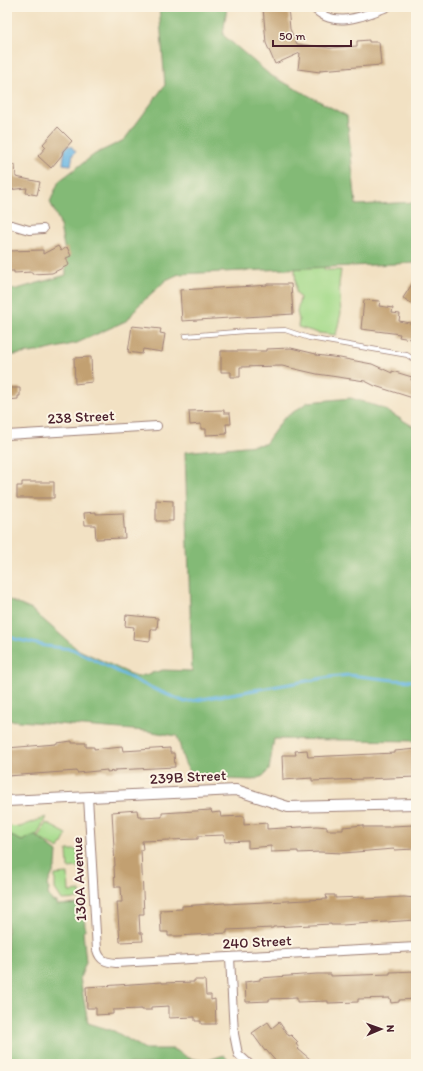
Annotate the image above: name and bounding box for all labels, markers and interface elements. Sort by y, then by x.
scale bar [273,22,351,48]
text: 50 m [279,29,305,43]
street label: 238 Street [47,406,115,428]
street label: 239B Street [149,766,227,788]
street label: 130A Avenue [68,836,90,922]
street label: 240 Street [222,931,292,953]
north arrow [361,1009,401,1049]
text: N [384,1025,397,1033]

